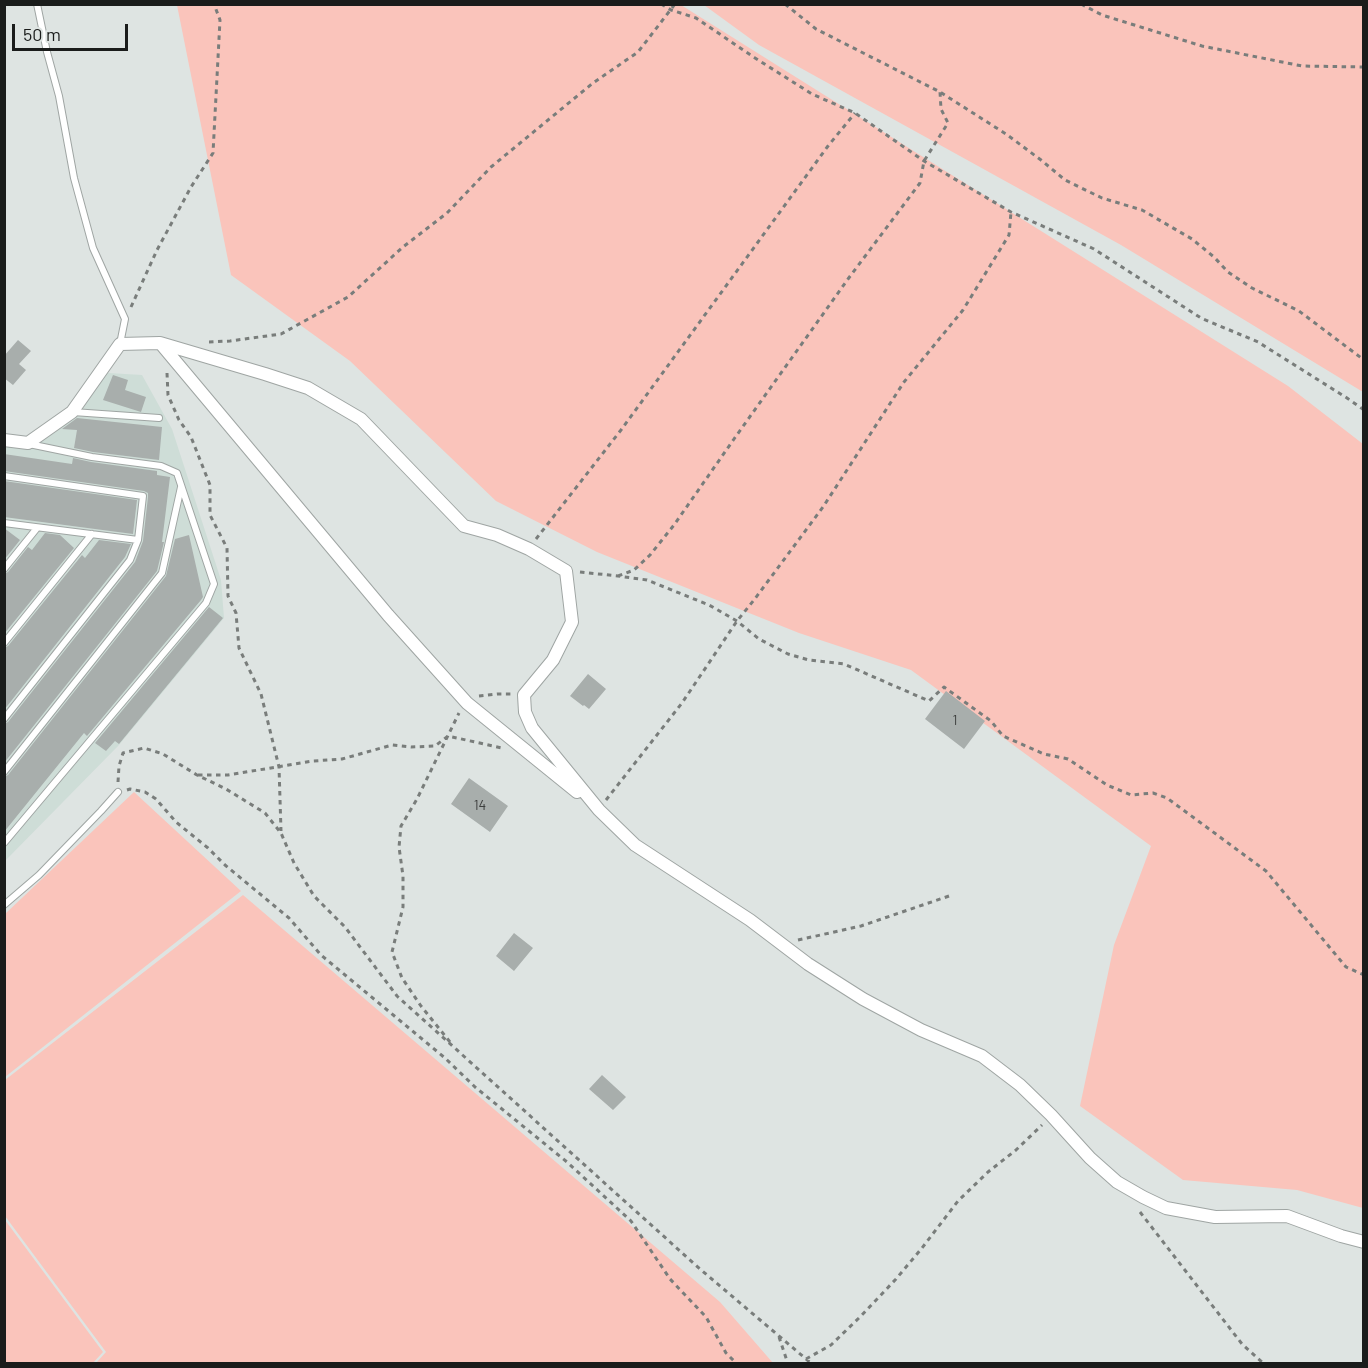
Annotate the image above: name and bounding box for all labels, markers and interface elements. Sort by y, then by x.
scale bar [15,12,130,50]
text: 50 m [23,23,61,45]
house number: 1 [953,712,957,728]
house number: 14 [474,797,486,813]

